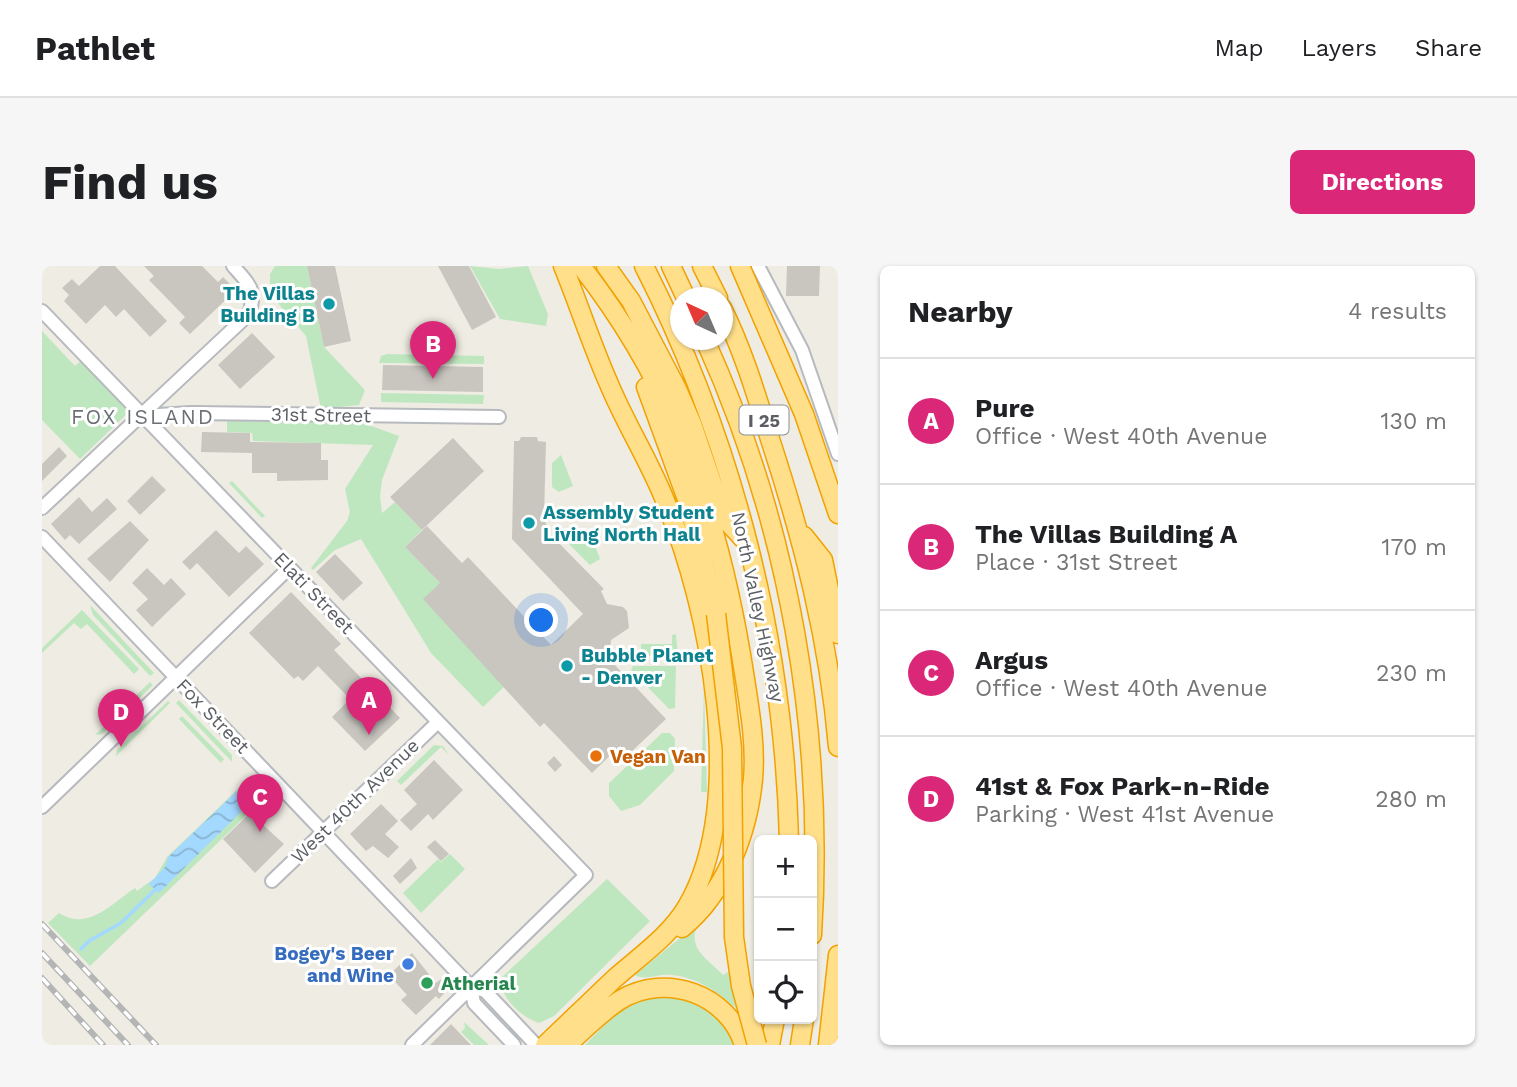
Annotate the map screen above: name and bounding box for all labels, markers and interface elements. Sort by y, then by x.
text: Pathlet [35,29,155,68]
text: Map [1215,34,1263,62]
text: Layers [1301,34,1377,62]
text: Share [1415,34,1482,62]
button: Directions [1290,150,1475,214]
text: Find us [42,153,218,211]
place label: The Villas Building B [220,282,315,327]
north arrow [670,287,733,350]
text: Nearby [908,294,1013,329]
marker: The Villas Building B [321,296,337,312]
text: 4 results [1348,298,1447,325]
pin: B [410,321,456,379]
text: Pure [975,393,1035,423]
street label: 31st Street [271,403,371,427]
district label: FOX ISLAND [71,404,215,429]
road number: I 25 [740,406,788,434]
text: A [923,408,939,435]
text: 130 m [1381,408,1447,435]
text: Office · West 40th Avenue [975,423,1268,450]
place label: Assembly Student Living North Hall [543,501,714,546]
street label: North Valley Highway [727,510,789,705]
marker: Assembly Student Living North Hall [521,515,537,531]
text: The Villas Building A [975,519,1237,549]
text: B [923,534,939,561]
text: 170 m [1382,534,1447,561]
street label: Elati Street [269,547,359,639]
text: Place · 31st Street [975,549,1177,576]
your location [524,603,558,637]
place label: Bubble Planet - Denver [581,644,714,689]
text: Argus [975,645,1048,675]
marker: Bubble Planet - Denver [559,658,575,674]
text: C [923,660,939,687]
text: 230 m [1376,660,1447,687]
street label: Fox Street [172,674,254,758]
text: Office · West 40th Avenue [975,675,1268,702]
pin: A [346,677,392,735]
pin: D [98,689,144,747]
street label: West 40th Avenue [286,734,424,868]
place label: Vegan Van [610,745,706,768]
marker: Vegan Van [588,748,604,764]
text: 41st & Fox Park-n-Ride [975,771,1270,801]
pin: C [237,774,283,832]
text: D [923,786,939,813]
text: 280 m [1375,786,1447,813]
text: Parking · West 41st Avenue [975,801,1274,828]
map controls [754,835,817,1024]
button: + [754,835,817,898]
button: − [754,898,817,961]
place label: Bogey's Beer and Wine [274,942,395,987]
marker: Bogey's Beer and Wine [400,956,416,972]
button: locate [754,961,817,1024]
place label: Atherial [441,972,516,995]
marker: Atherial [419,975,435,991]

